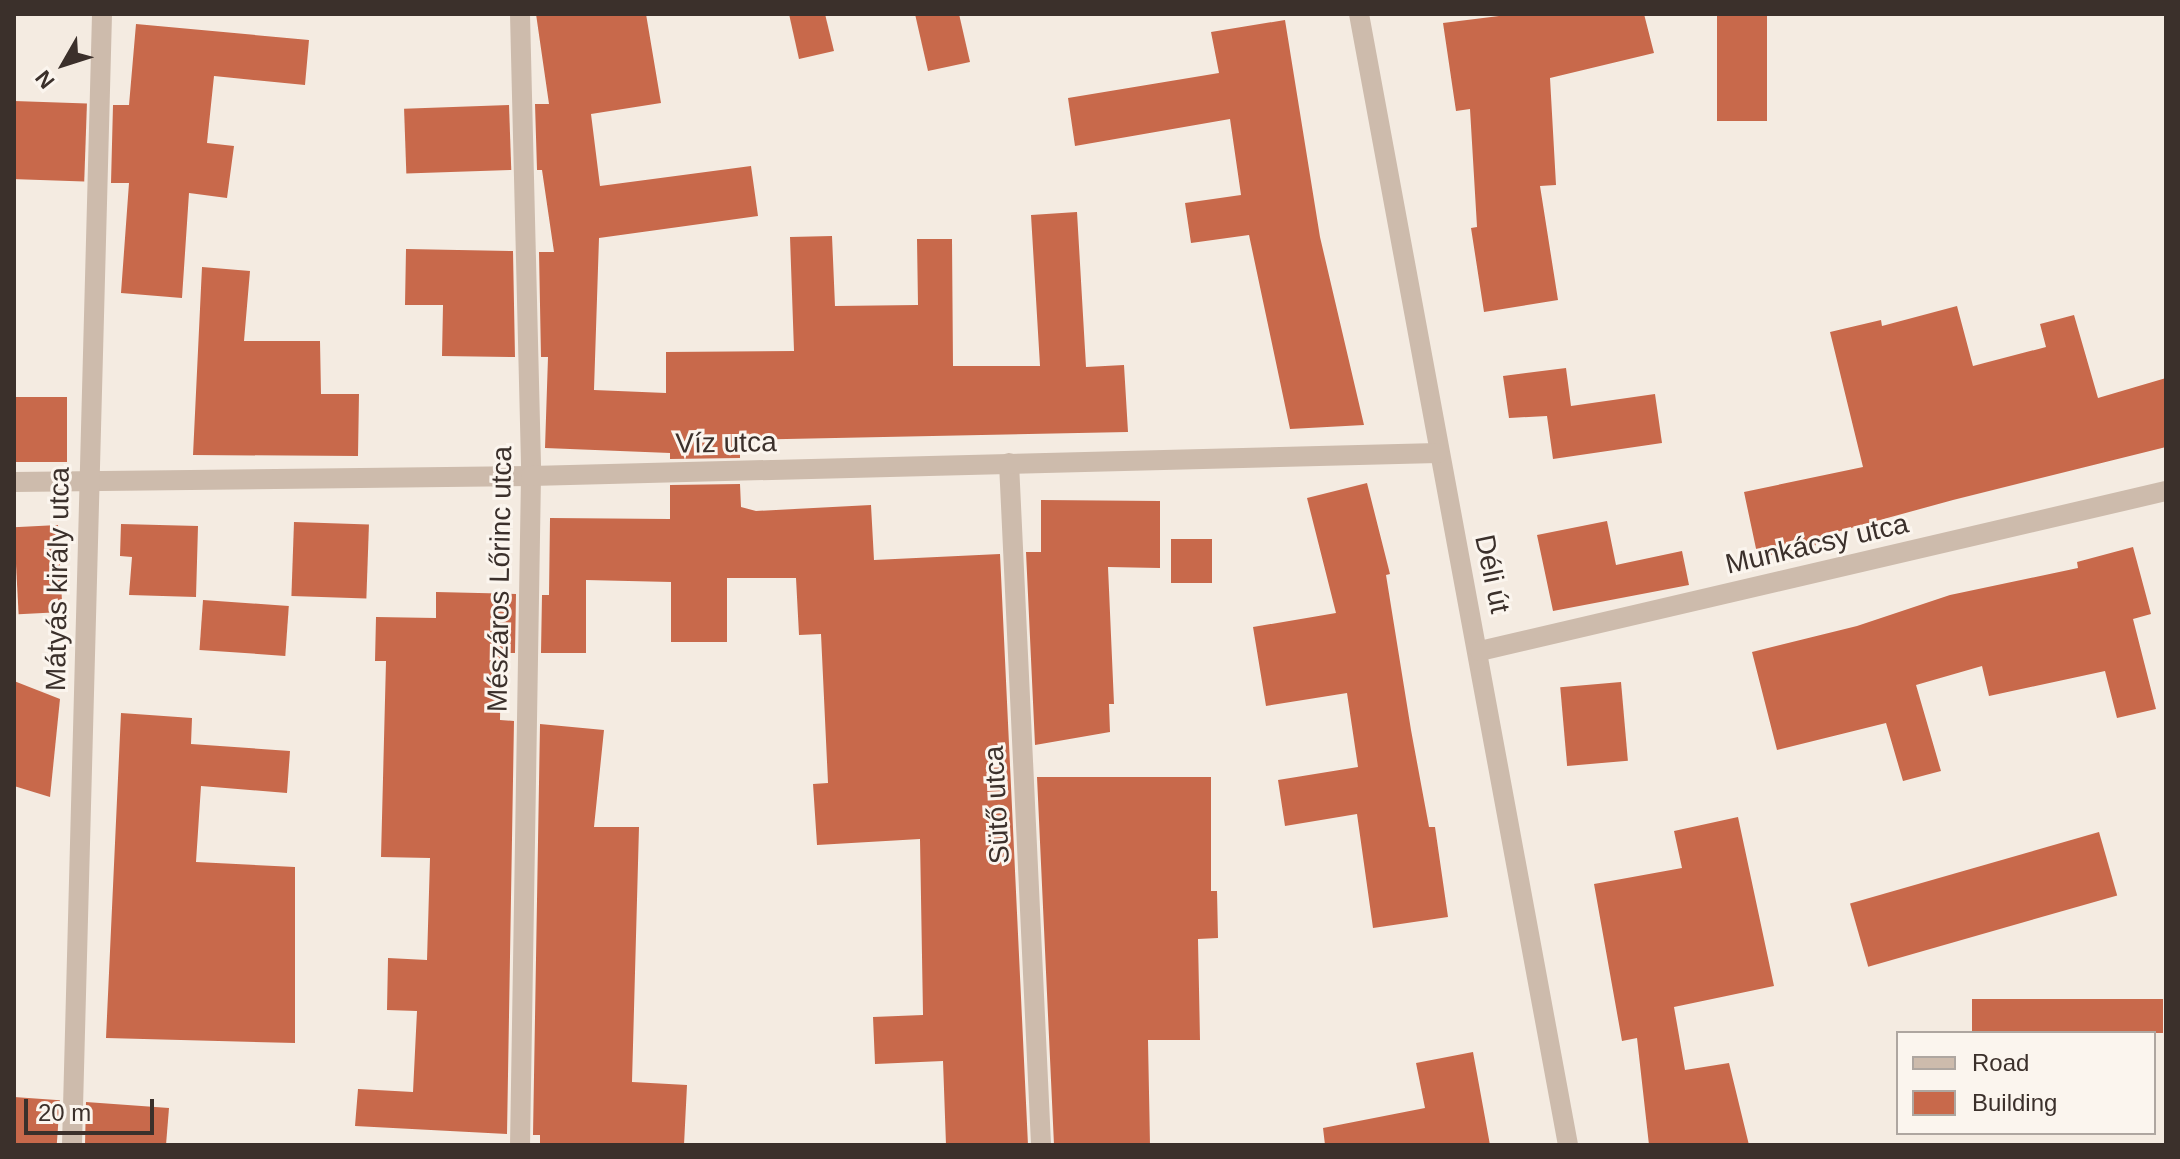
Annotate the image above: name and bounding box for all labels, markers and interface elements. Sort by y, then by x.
north arrow [24,24,104,104]
text: N [30,65,60,93]
street label: Víz utca [675,425,777,461]
street label: Mészáros Lőrinc utca [481,446,519,712]
street label: Mátyás király utca [39,467,77,691]
street label: Munkácsy utca [1722,507,1912,581]
street label: Déli út [1467,532,1517,616]
street label: Sütő utca [977,745,1017,865]
legend [1896,1031,2156,1135]
text: Road [1972,1049,2029,1076]
scale bar [28,1083,158,1133]
text: Building [1972,1089,2057,1116]
text: 20 m [38,1099,91,1126]

